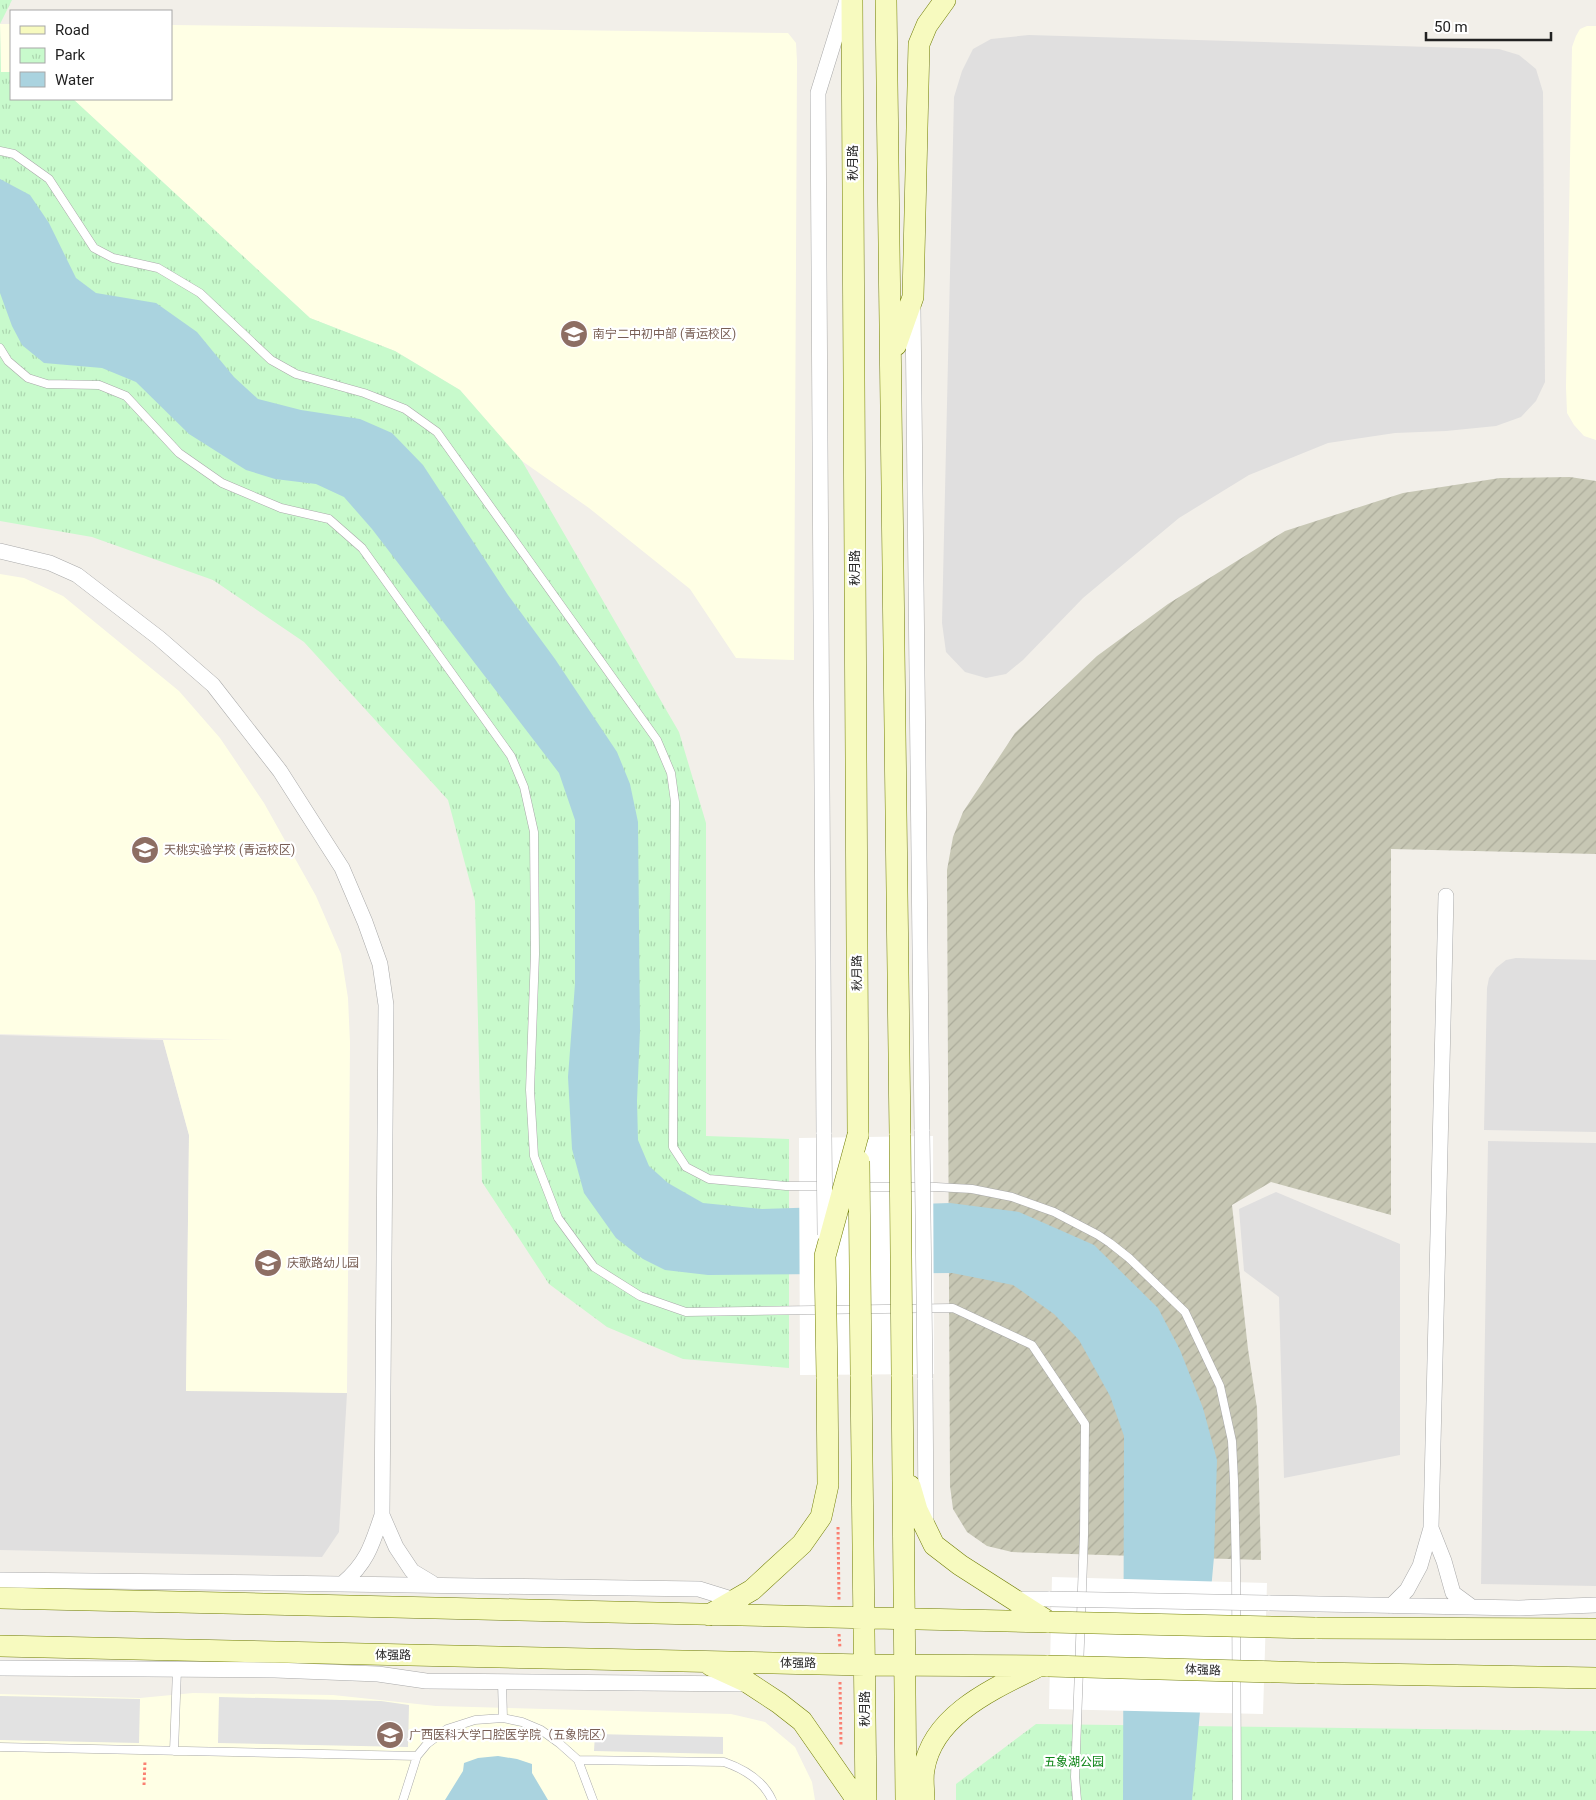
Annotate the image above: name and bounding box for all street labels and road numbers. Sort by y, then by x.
street label: 秋月路 [846,145,860,181]
street label: 秋月路 [848,550,862,586]
street label: 秋月路 [850,955,864,991]
street label: 体强路 [375,1648,411,1662]
street label: 体强路 [780,1656,816,1670]
street label: 体强路 [1185,1662,1221,1678]
street label: 秋月路 [858,1691,872,1727]

